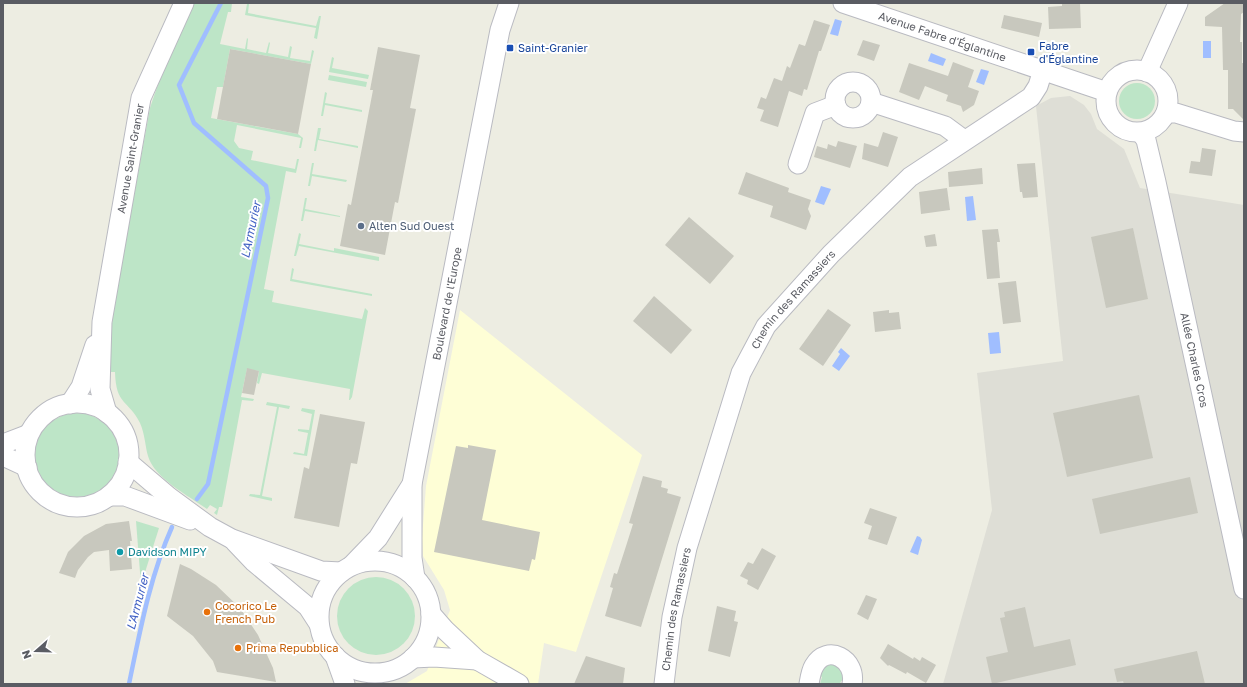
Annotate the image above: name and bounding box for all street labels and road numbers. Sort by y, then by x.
street label: Avenue Fabre d'Églantine [877,9,1008,64]
street label: Avenue Saint-Granier [114,102,146,214]
street label: Boulevard de l'Europe [429,246,464,361]
street label: Chemin des Ramassiers [748,247,838,351]
street label: Allée Charles Cros [1178,311,1212,409]
street label: Chemin des Ramassiers [659,546,693,671]

